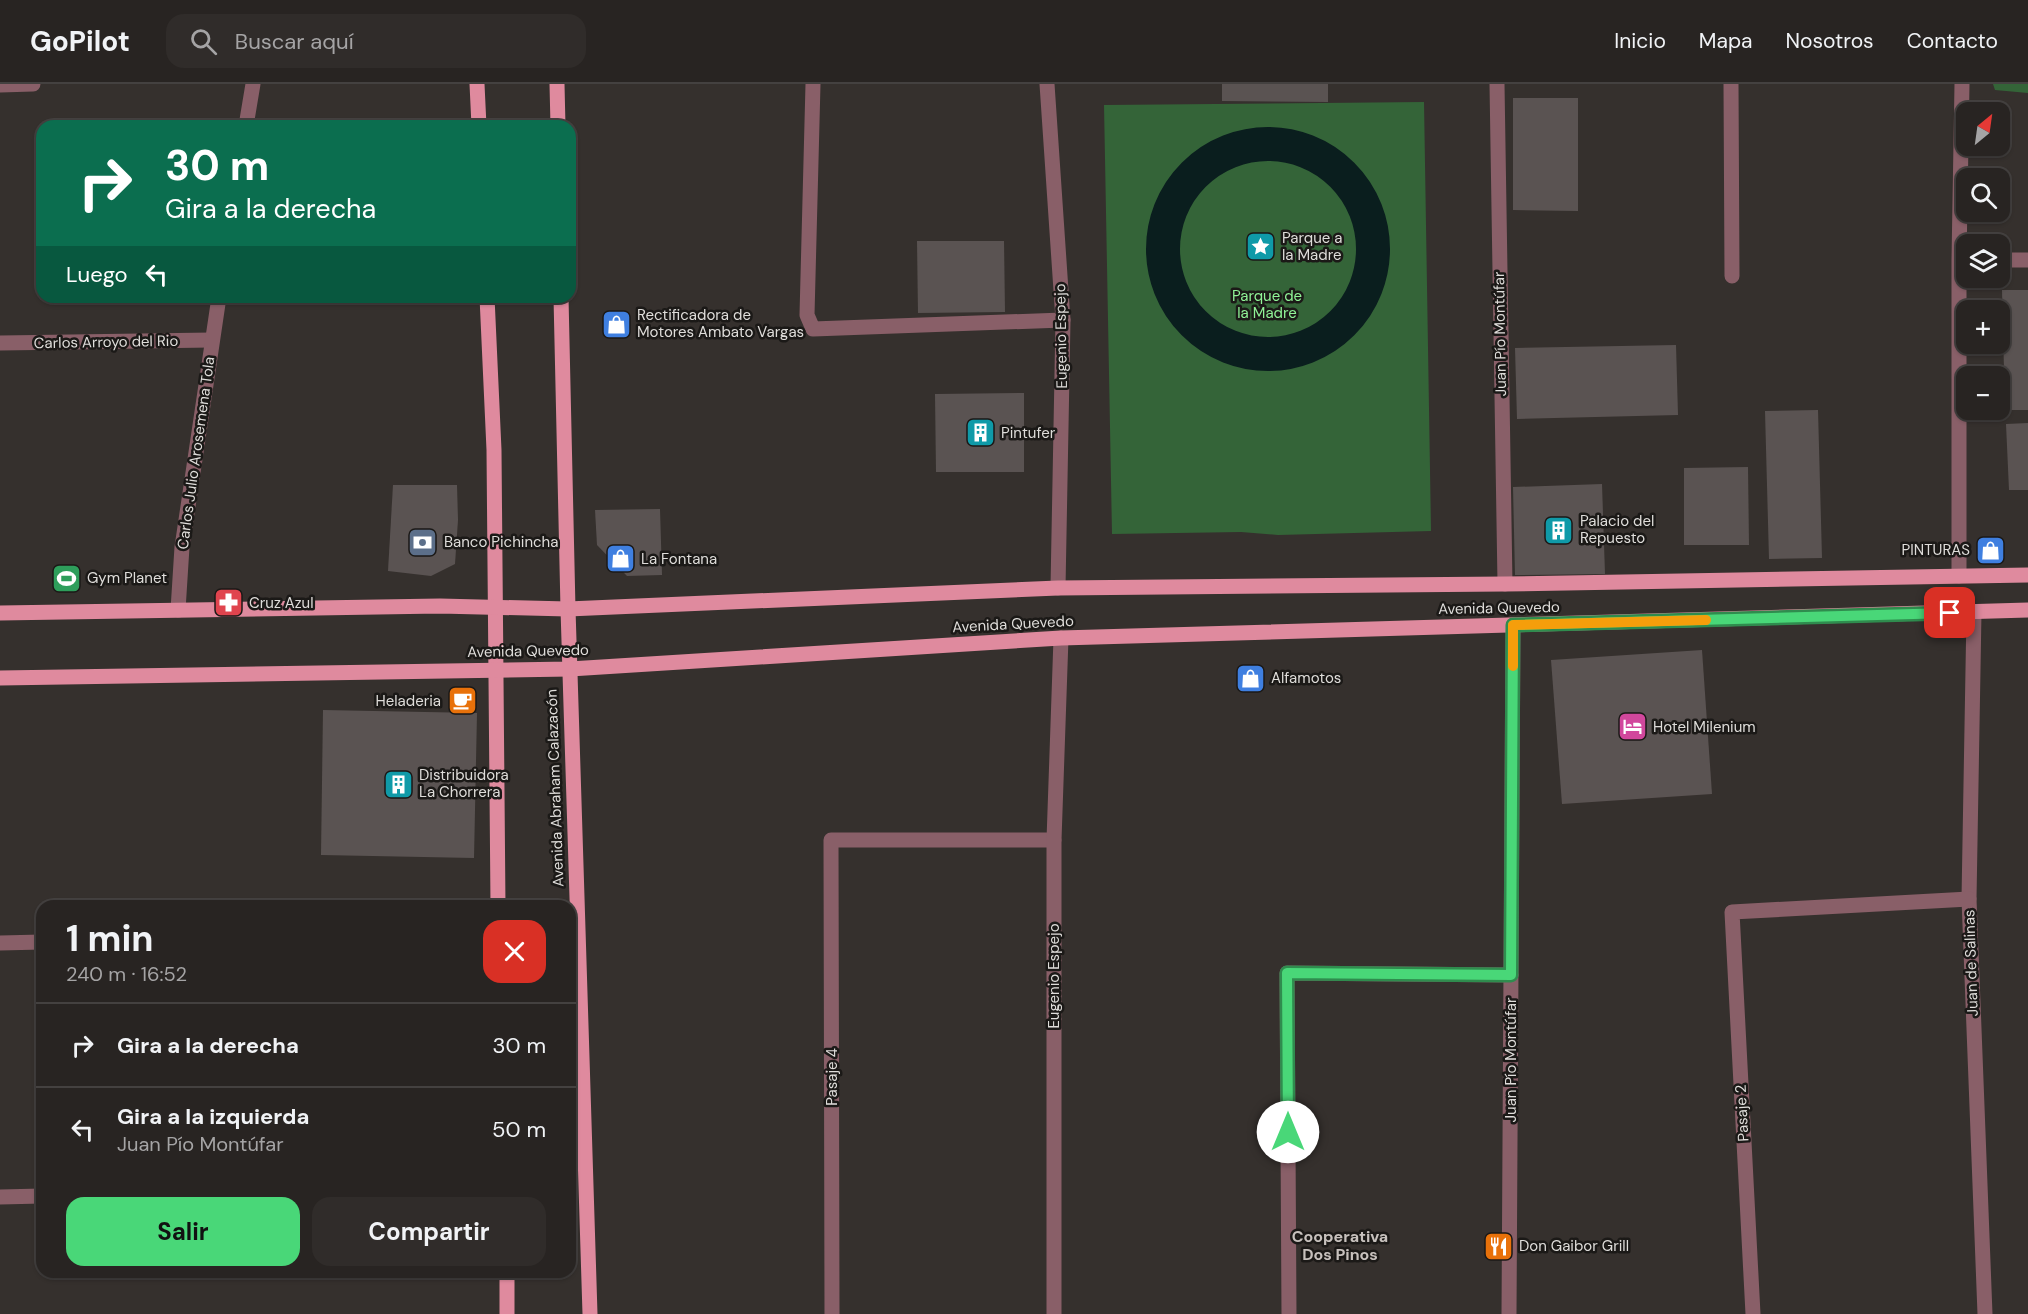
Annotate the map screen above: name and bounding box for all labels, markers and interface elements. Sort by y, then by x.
search box [166,14,586,68]
text: GoPilot [30,23,130,60]
icon: search [187,25,220,58]
text: Buscar aquí [235,27,354,56]
text: Inicio [1614,27,1666,55]
text: Mapa [1699,27,1753,55]
text: Nosotros [1786,27,1874,55]
text: Contacto [1907,27,1998,55]
north arrow [1956,102,2010,156]
map controls [1956,102,2010,420]
text: 30 m [165,138,269,193]
icon: right [66,144,144,222]
button: search [1956,168,2010,222]
text: Gira a la derecha [165,191,376,226]
place label: Parque a la Madre [1282,228,1342,265]
place icon: Parque a la Madre [1245,231,1277,263]
button: layers [1956,234,2010,288]
icon: left [140,258,173,291]
text: Luego [66,260,128,289]
street label: Juan Pío Montúfar [1489,271,1511,397]
street label: Eugenio Espejo [1050,283,1072,389]
park label: Parque de la Madre [1232,286,1302,323]
button: + [1956,300,2010,354]
place label: Rectificadora de Motores Ambato Vargas [637,305,804,342]
shop icon: Rectificadora de Motores Ambato Vargas [600,308,632,340]
street label: Carlos Arroyo del Rio [34,331,179,353]
street label: Carlos Julio Arosemena Tola [173,355,219,551]
button: − [1956,366,2010,420]
building icon: Pintufer [964,417,996,449]
place label: Pintufer [1001,423,1056,443]
place label: Palacio del Repuesto [1580,511,1654,548]
building icon: Palacio del Repuesto [1543,514,1575,546]
bank icon: Banco Pichincha [407,526,439,558]
place label: Banco Pichincha [444,532,558,552]
shop icon: PINTURAS [1975,534,2007,566]
place label: PINTURAS [1902,540,1970,560]
shop icon: La Fontana [604,543,636,575]
place label: La Fontana [641,549,717,569]
sports icon: Gym Planet [50,562,82,594]
place label: Gym Planet [87,568,167,588]
pharmacy icon: Cruz Azul [212,587,244,619]
pin [1924,587,1975,638]
place label: Cruz Azul [249,593,314,613]
icon: arrive [1933,596,1966,629]
street label: Avenida Quevedo [1438,597,1560,619]
street label: Avenida Quevedo [952,611,1074,637]
street label: Avenida Quevedo [467,640,589,662]
shop icon: Alfamotos [1234,662,1266,694]
place label: Alfamotos [1271,668,1341,688]
cafe icon: Heladeria [446,685,478,717]
street label: Avenida Abraham Calazacón [542,689,568,887]
place label: Heladeria [376,691,441,711]
hotel icon: Hotel Milenium [1616,711,1648,743]
place label: Hotel Milenium [1653,717,1756,737]
place label: Distribuidora La Chorrera [419,765,509,802]
building icon: Distribuidora La Chorrera [382,768,414,800]
street label: Juan de Salinas [1959,909,1983,1017]
text: 1 min [66,915,154,962]
button: close [483,920,546,983]
street label: Eugenio Espejo [1044,923,1064,1029]
text: 240 m · 16:52 [66,961,187,987]
street label: Juan Pío Montúfar [1501,997,1521,1122]
icon: right [66,1029,99,1062]
text: Gira a la derecha [117,1031,299,1060]
text: 30 m [492,1031,546,1060]
street label: Pasaje 4 [822,1048,842,1106]
street label: Pasaje 2 [1731,1084,1753,1142]
position arrow [1256,1100,1320,1164]
text: Gira a la izquierda [117,1102,309,1131]
icon: left [66,1113,99,1146]
text: 50 m [492,1115,546,1144]
text: Juan Pío Montúfar [117,1131,284,1157]
button: Salir [66,1197,300,1266]
button: Compartir [312,1197,546,1266]
district label: Cooperativa Dos Pinos [1292,1226,1388,1265]
restaurant icon: Don Gaibor Grill [1482,1230,1514,1262]
place label: Don Gaibor Grill [1519,1236,1629,1256]

